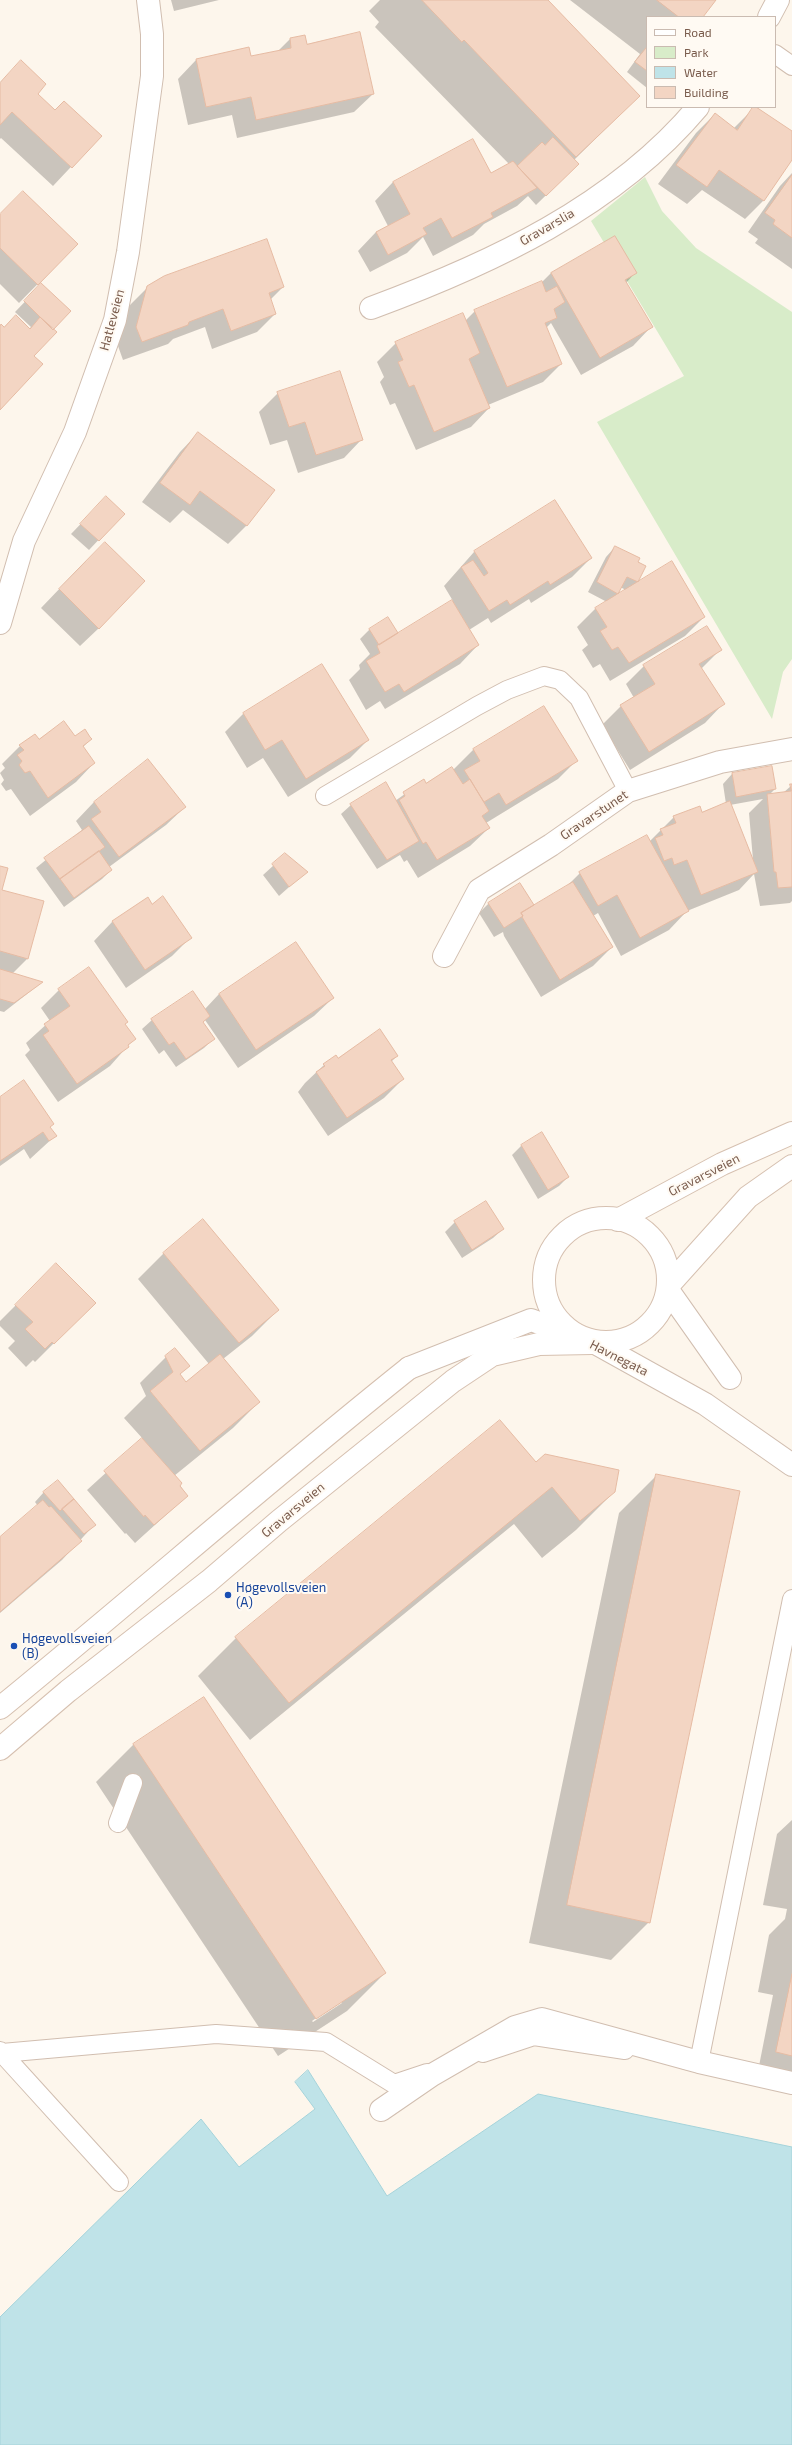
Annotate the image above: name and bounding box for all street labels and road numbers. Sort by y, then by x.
street label: Gravarslia [517,205,577,249]
street label: Hatleveien [96,287,128,353]
street label: Gravarstunet [557,787,631,843]
street label: Gravarsveien [666,1150,742,1200]
street label: Havnegata [587,1337,651,1379]
street label: Gravarsveien [258,1479,328,1541]

